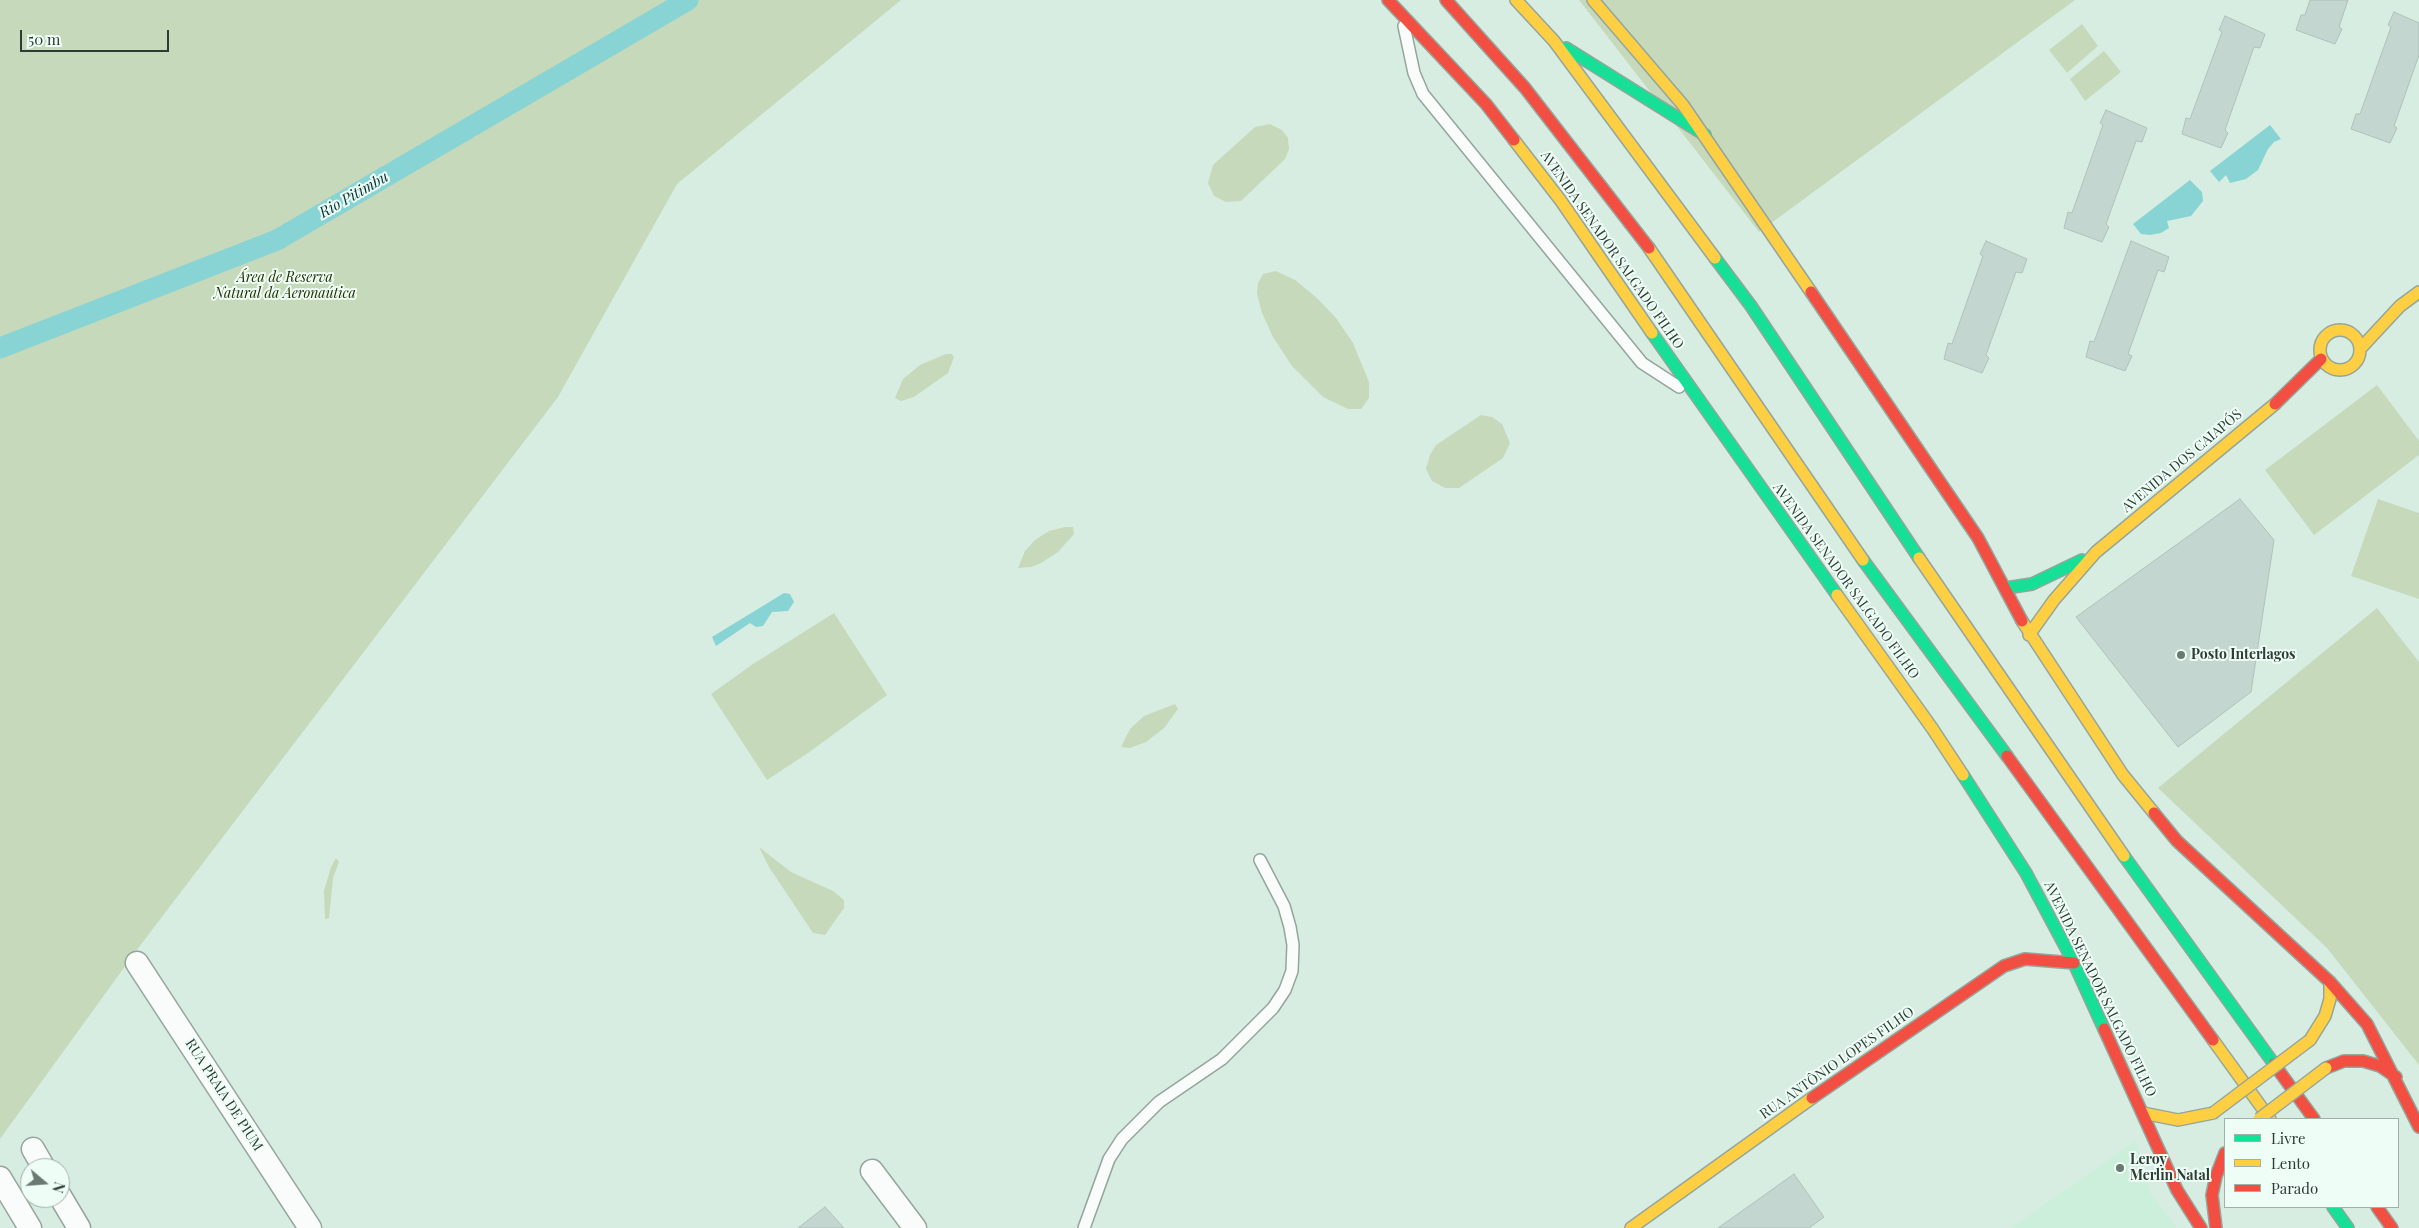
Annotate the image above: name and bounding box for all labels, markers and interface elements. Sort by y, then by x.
scale bar [22,20,171,52]
text: 50 m [28,29,60,49]
street label: AVENIDA SENADOR SALGADO FILHO [1537,148,1687,352]
water label: Rio Pitimbu [316,168,392,222]
park label: Área de Reserva Natural da Aeronaútica [214,270,356,302]
street label: AVENIDA DOS CAIAPÓS [2119,406,2245,516]
street label: AVENIDA SENADOR SALGADO FILHO [1769,480,1923,682]
place label: Posto Interlagos [2191,647,2296,663]
marker: Posto Interlagos [2175,649,2187,661]
street label: AVENIDA SENADOR SALGADO FILHO [2040,878,2160,1100]
street label: RUA ANTÔNIO LOPES FILHO [1757,1003,1917,1123]
street label: RUA PRAIA DE PIUM [182,1036,266,1154]
legend [2224,1118,2399,1208]
text: Livre [2271,1128,2306,1148]
place label: Leroy Merlin Natal [2130,1152,2210,1184]
text: Lento [2271,1153,2310,1173]
north arrow [20,1158,70,1208]
marker: Leroy Merlin Natal [2114,1162,2126,1174]
text: Parado [2271,1178,2318,1198]
text: N [48,1180,69,1195]

